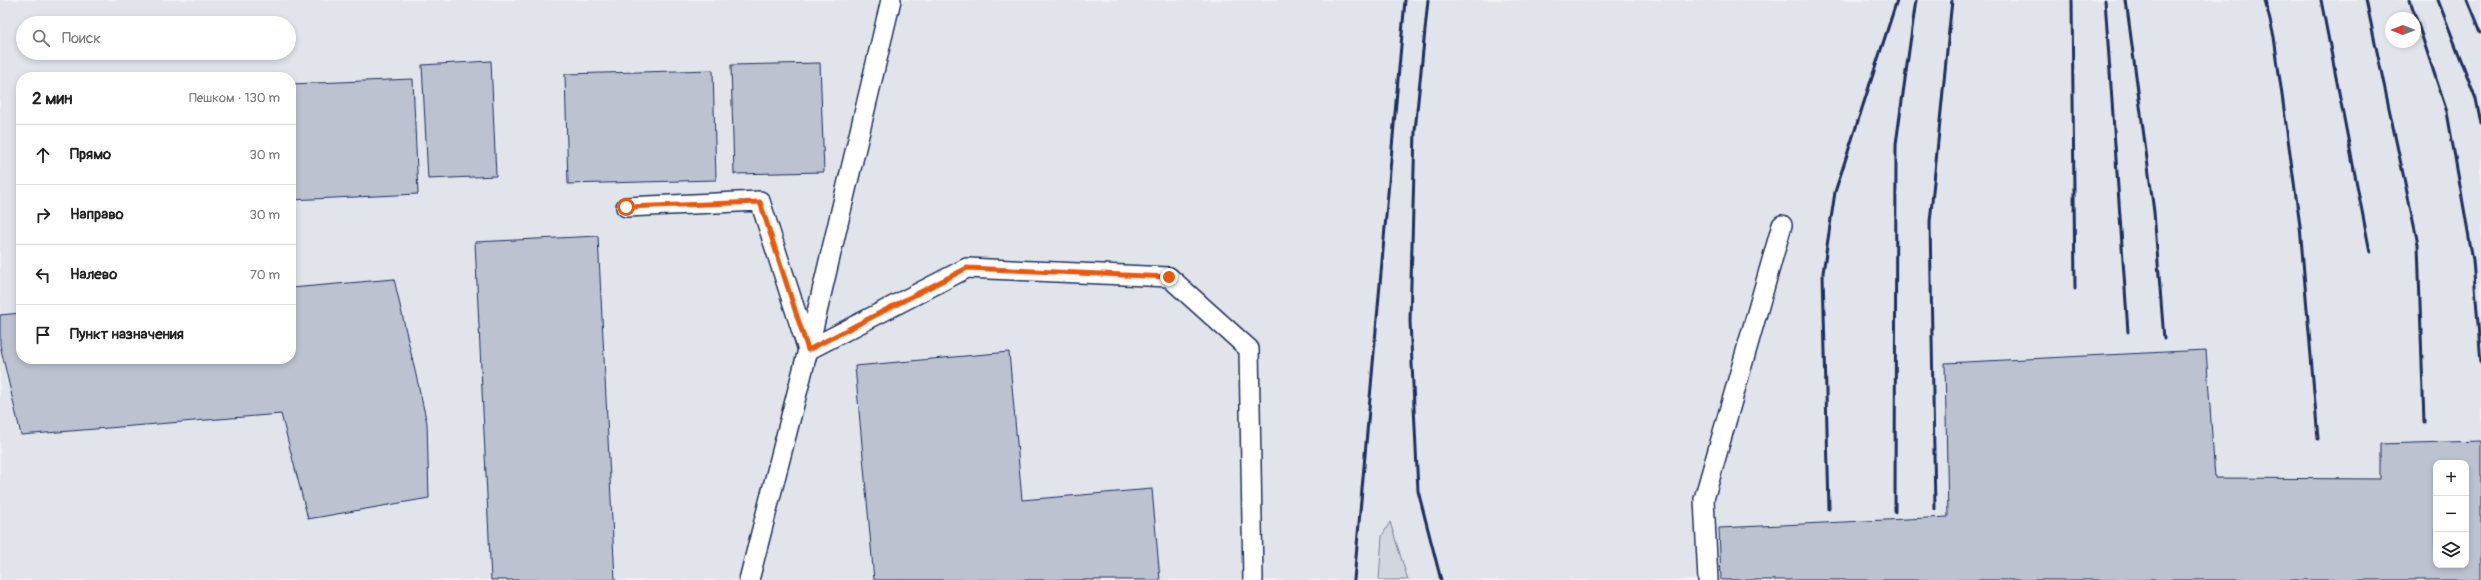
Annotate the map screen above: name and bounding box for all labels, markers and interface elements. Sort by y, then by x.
north arrow [2385,12,2421,48]
search box [16,16,296,60]
icon: search [30,27,52,49]
text: Поиск [62,29,101,48]
text: 2 мин [32,88,72,109]
text: Пешком · 130 m [189,90,280,106]
icon: ahead [32,144,54,166]
text: Прямо [70,145,111,164]
text: 30 m [250,147,280,163]
route start [617,198,635,216]
icon: right [32,204,54,226]
text: Направо [70,205,124,224]
text: 30 m [250,207,280,223]
icon: left [32,264,54,286]
text: Налево [70,265,117,284]
text: 70 m [250,267,280,283]
route end [1160,268,1178,286]
icon: arrive [32,324,54,346]
text: Пункт назначения [70,325,184,344]
map controls [2433,460,2469,568]
button: + [2433,460,2469,496]
button: − [2433,496,2469,532]
button: layers [2433,532,2469,568]

